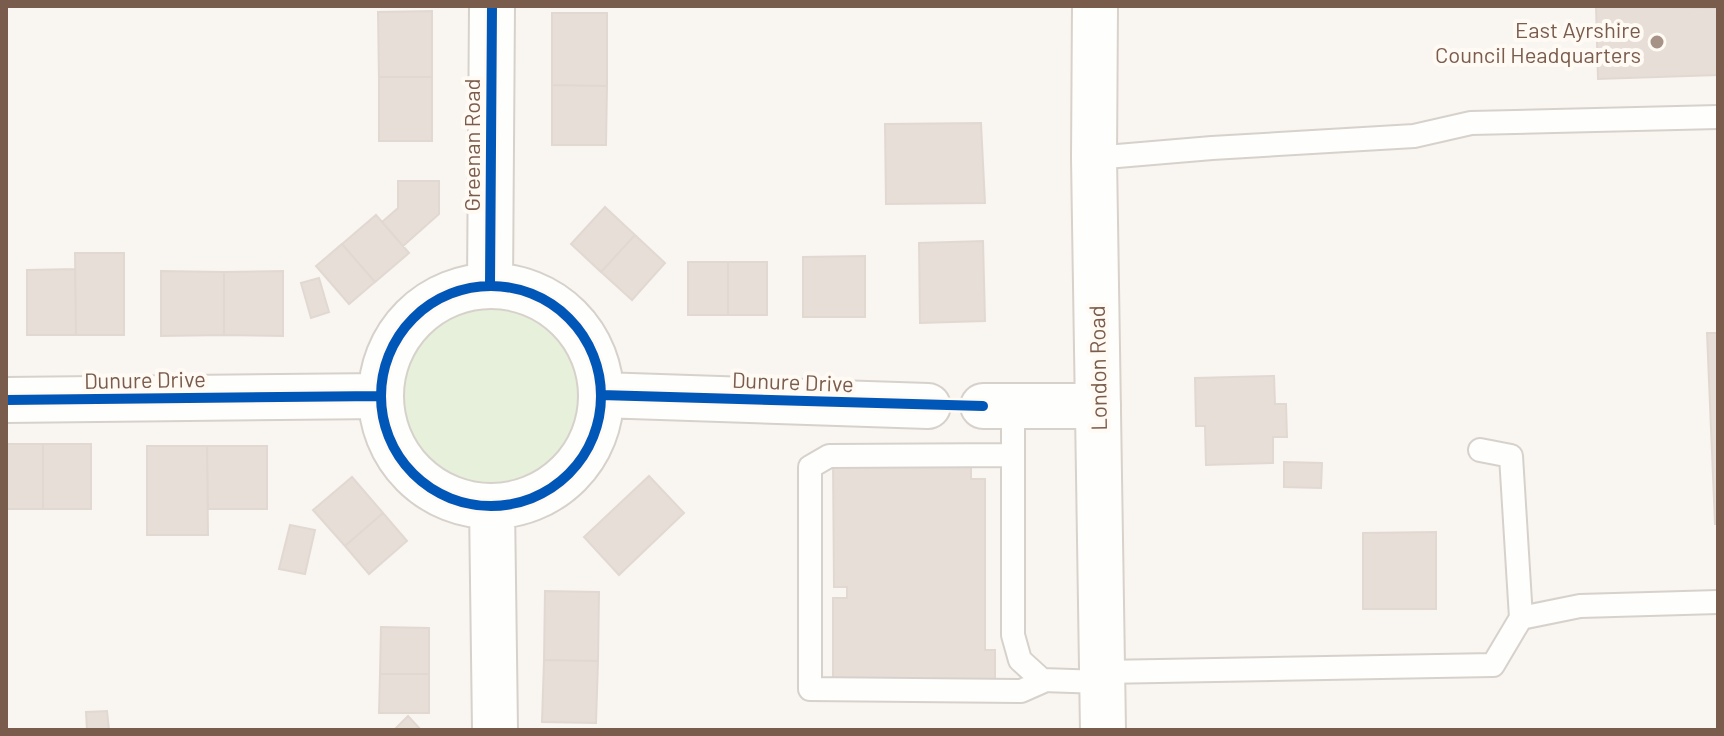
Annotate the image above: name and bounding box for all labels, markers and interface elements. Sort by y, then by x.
place label: East Ayrshire Council Headquarters [1435,16,1641,67]
marker: East Ayrshire Council Headquarters [1648,33,1666,51]
street label: Greenan Road [458,79,484,211]
street label: London Road [1083,305,1111,431]
street label: Dunure Drive [84,365,206,393]
street label: Dunure Drive [732,366,854,396]

